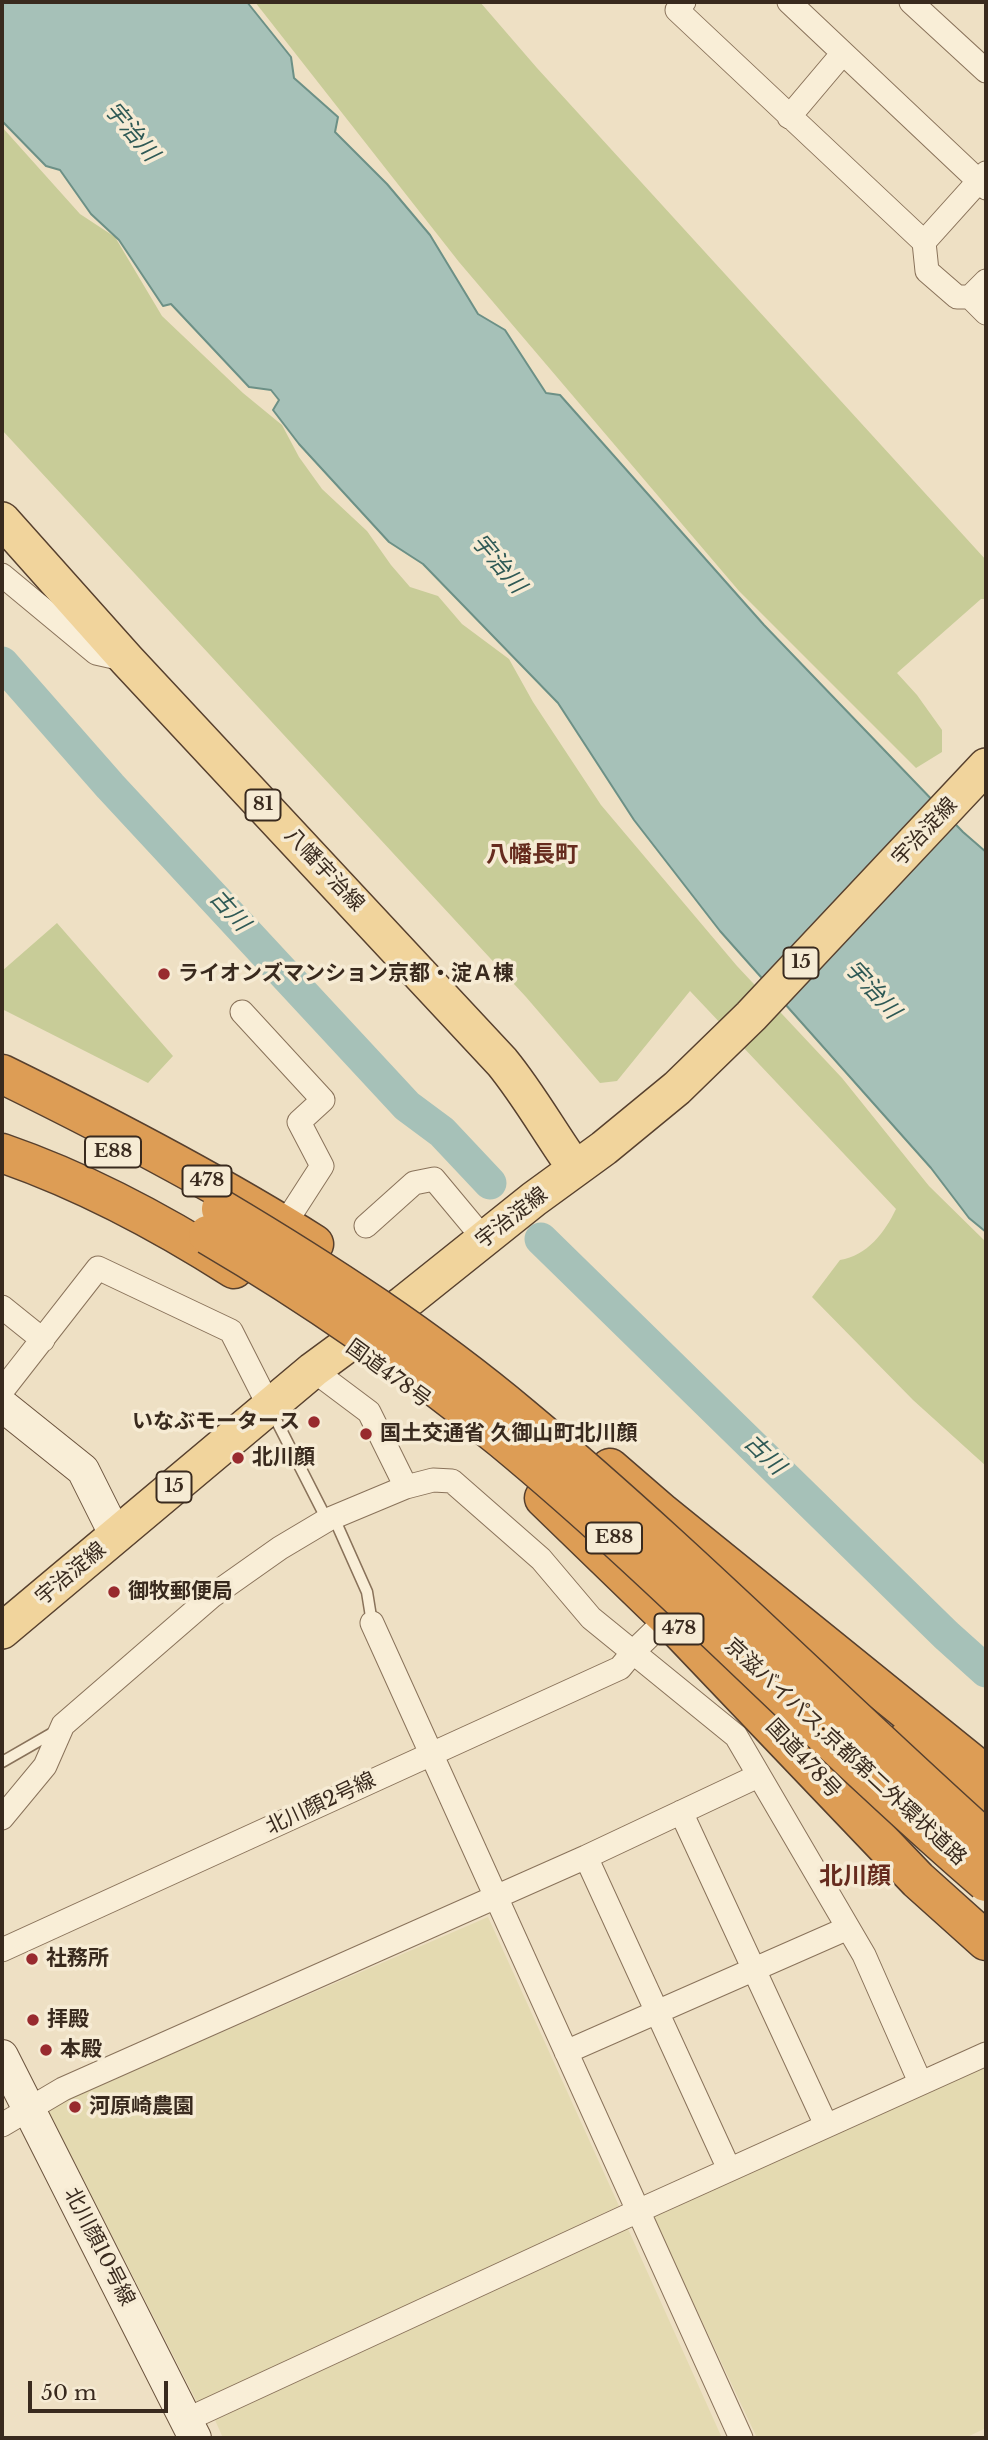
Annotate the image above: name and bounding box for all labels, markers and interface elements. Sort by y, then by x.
water label: 宇治川 [98,97,164,167]
water label: 宇治川 [465,529,531,599]
road number: 81 [246,790,280,820]
street label: 宇治淀線 [887,793,963,871]
street label: 八幡宇治線 [279,823,369,917]
district label: 八幡長町 [486,842,578,870]
water label: 古川 [203,885,255,937]
road number: 15 [784,948,818,979]
water label: 宇治川 [839,955,905,1025]
place label: ライオンズマンション京都・淀Ａ棟 [178,961,514,987]
marker: ライオンズマンション京都・淀Ａ棟 [156,966,172,982]
road number: E88 [85,1136,141,1168]
road number: 478 [182,1166,232,1196]
street label: 宇治淀線 [471,1182,553,1254]
street label: 国道478号 [341,1335,435,1413]
place label: いなぶモータース [132,1409,300,1435]
marker: いなぶモータース [306,1414,322,1430]
place label: 国土交通省 久御山町北川顔 [380,1421,638,1447]
marker: 国土交通省 久御山町北川顔 [358,1426,374,1442]
water label: 古川 [738,1429,790,1481]
place label: 北川顔 [252,1445,315,1471]
marker: 北川顔 [230,1450,246,1466]
road number: 15 [156,1471,192,1502]
road number: E88 [586,1522,642,1554]
street label: 宇治淀線 [31,1537,111,1611]
place label: 御牧郵便局 [128,1579,233,1605]
marker: 御牧郵便局 [106,1584,122,1600]
road number: 478 [654,1614,704,1644]
street label: 京滋バイパス;京都第二外環状道路 [719,1633,971,1871]
street label: 国道478号 [760,1714,846,1804]
street label: 北川顔2号線 [262,1768,380,1840]
district label: 北川顔 [819,1863,891,1891]
place label: 社務所 [46,1946,109,1972]
marker: 社務所 [24,1951,40,1967]
place label: 拝殿 [47,2007,89,2033]
marker: 拝殿 [25,2012,41,2028]
place label: 本殿 [60,2037,102,2063]
marker: 本殿 [38,2042,54,2058]
place label: 河原崎農園 [89,2094,194,2120]
marker: 河原崎農園 [67,2099,83,2115]
street label: 北川顔10号線 [58,2184,140,2310]
scale bar [32,2366,172,2410]
text: 50 m [41,2380,96,2406]

